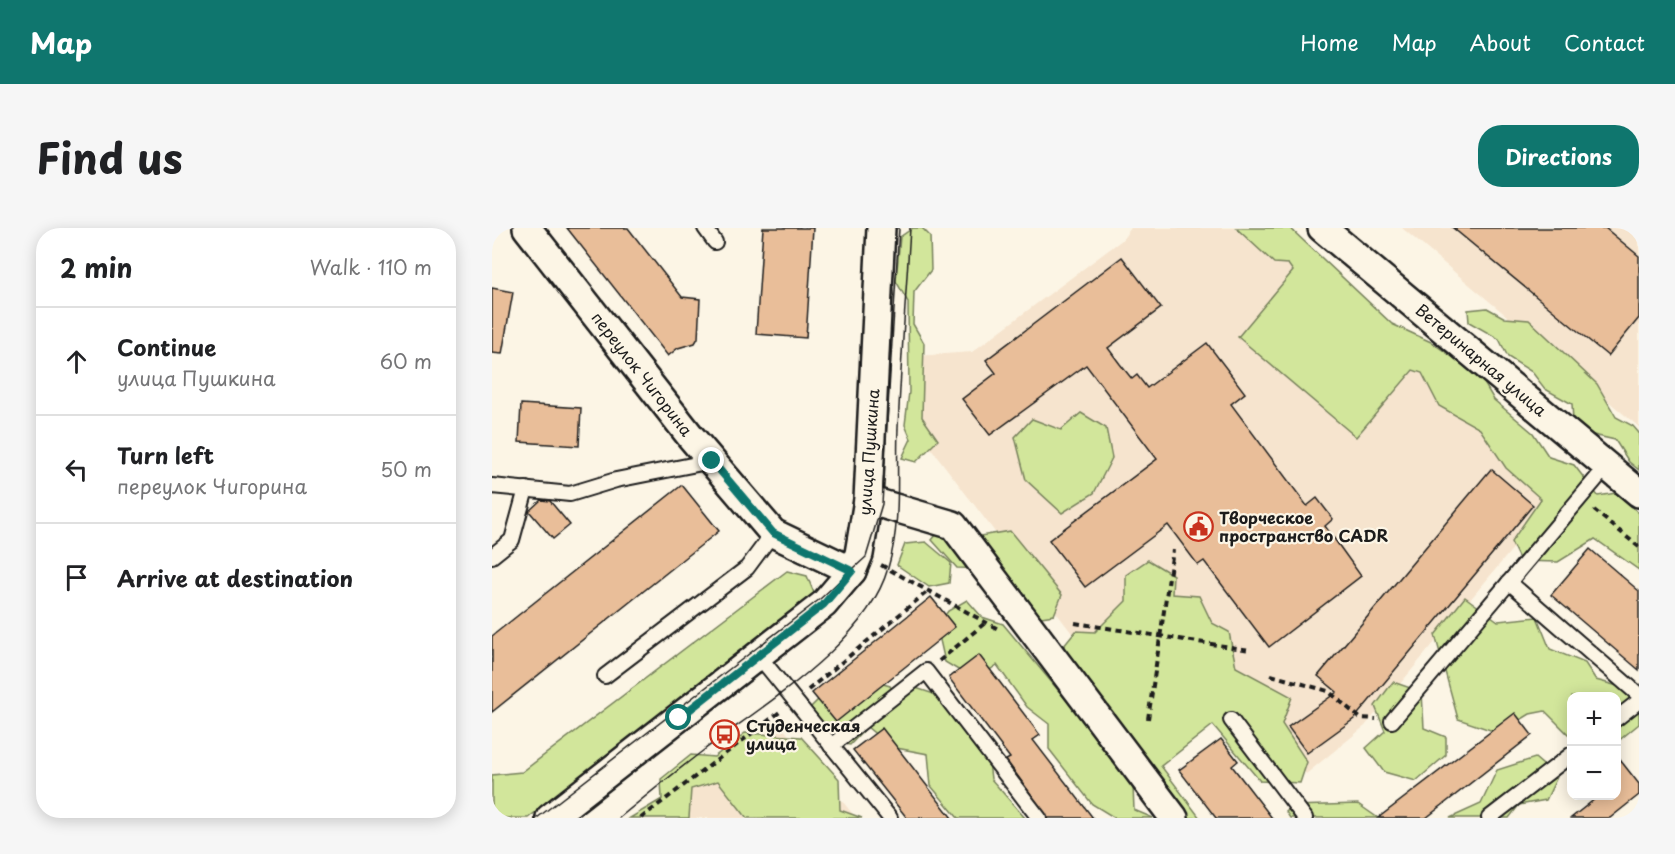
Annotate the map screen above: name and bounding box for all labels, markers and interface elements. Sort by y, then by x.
text: Map [30,21,92,64]
text: Home [1300,26,1359,58]
text: Map [1392,26,1437,58]
text: About [1470,26,1531,58]
text: Contact [1564,26,1645,58]
text: Find us [36,125,183,188]
button: Directions [1478,125,1639,187]
text: 2 min [60,248,133,287]
text: Walk · 110 m [310,252,432,282]
street label: Ветеринарная улица [1411,297,1552,421]
street label: переулок Чигорина [587,306,699,441]
text: Continue [117,330,216,363]
icon: ahead [60,345,93,378]
text: 60 m [380,346,432,376]
text: улица Пушкина [117,363,276,393]
street label: улица Пушкина [852,388,884,516]
text: Turn left [117,438,214,471]
route end [698,447,724,473]
icon: left [60,453,93,486]
text: 50 m [380,454,432,484]
text: переулок Чигорина [117,471,307,501]
place label: Творческое пространство CADR [1219,505,1389,547]
public building icon: Творческое пространство CADR [1182,511,1214,543]
icon: arrive [60,561,93,594]
text: Arrive at destination [117,561,353,594]
map controls [1567,692,1621,800]
button: + [1567,692,1621,746]
route start [665,704,691,730]
place label: Студенческая улица [746,713,860,755]
bus stop icon: Студенческая улица [709,719,741,751]
button: − [1567,746,1621,800]

